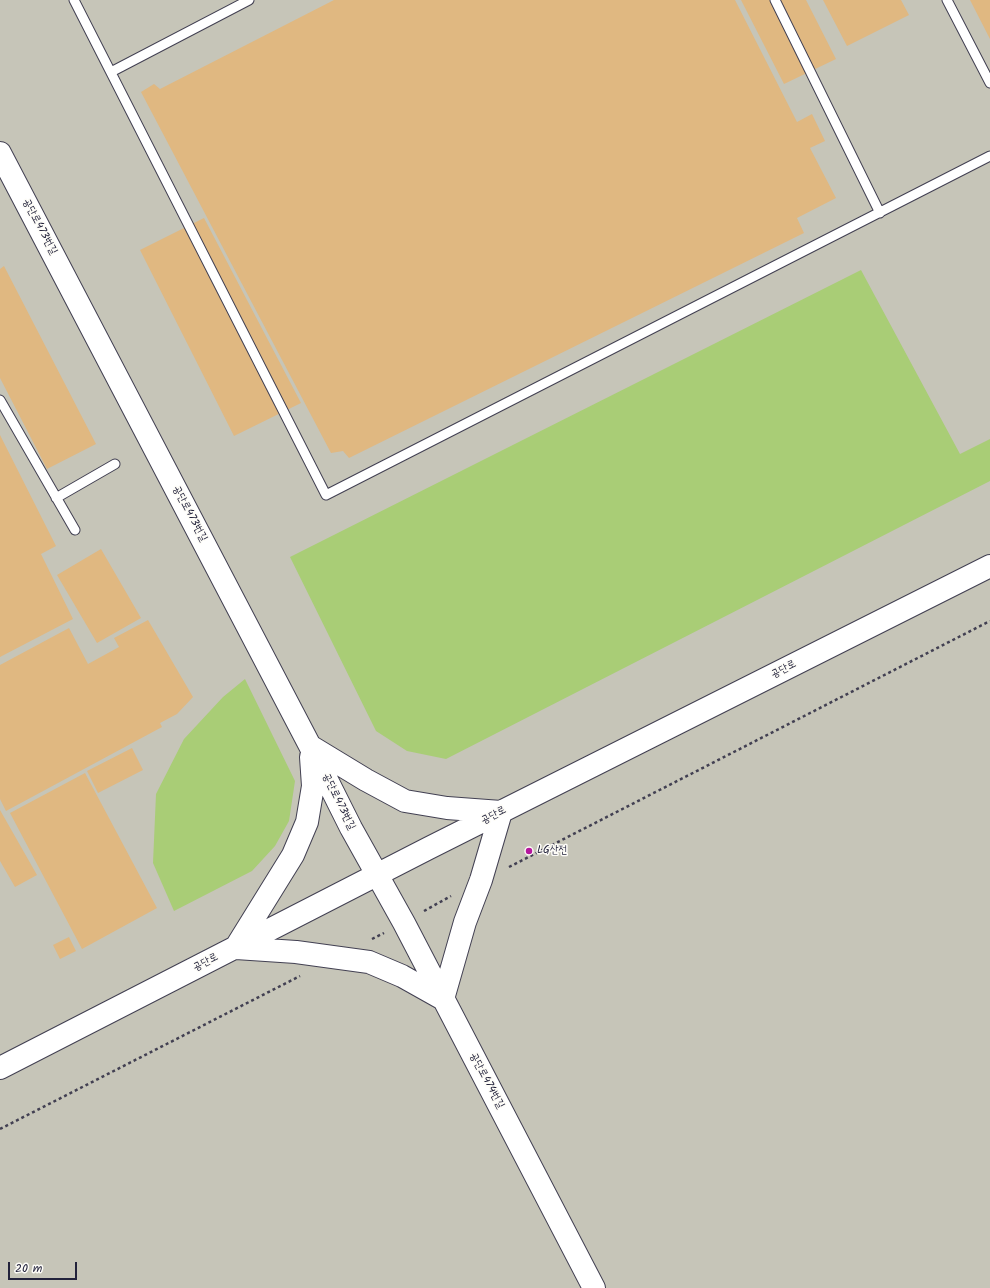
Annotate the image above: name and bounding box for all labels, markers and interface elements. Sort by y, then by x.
street label: 공단로473번길 [19,197,59,257]
street label: 공단로473번길 [169,484,209,544]
street label: 공단로 [769,658,799,682]
street label: 공단로473번길 [319,771,357,833]
street label: 공단로 [479,804,509,828]
place label: LG산전 [537,844,567,858]
marker: LG산전 [524,846,534,856]
street label: 공단로 [191,951,221,975]
street label: 공단로474번길 [466,1051,506,1111]
scale bar [10,1254,79,1280]
text: 20 m [15,1259,42,1278]

